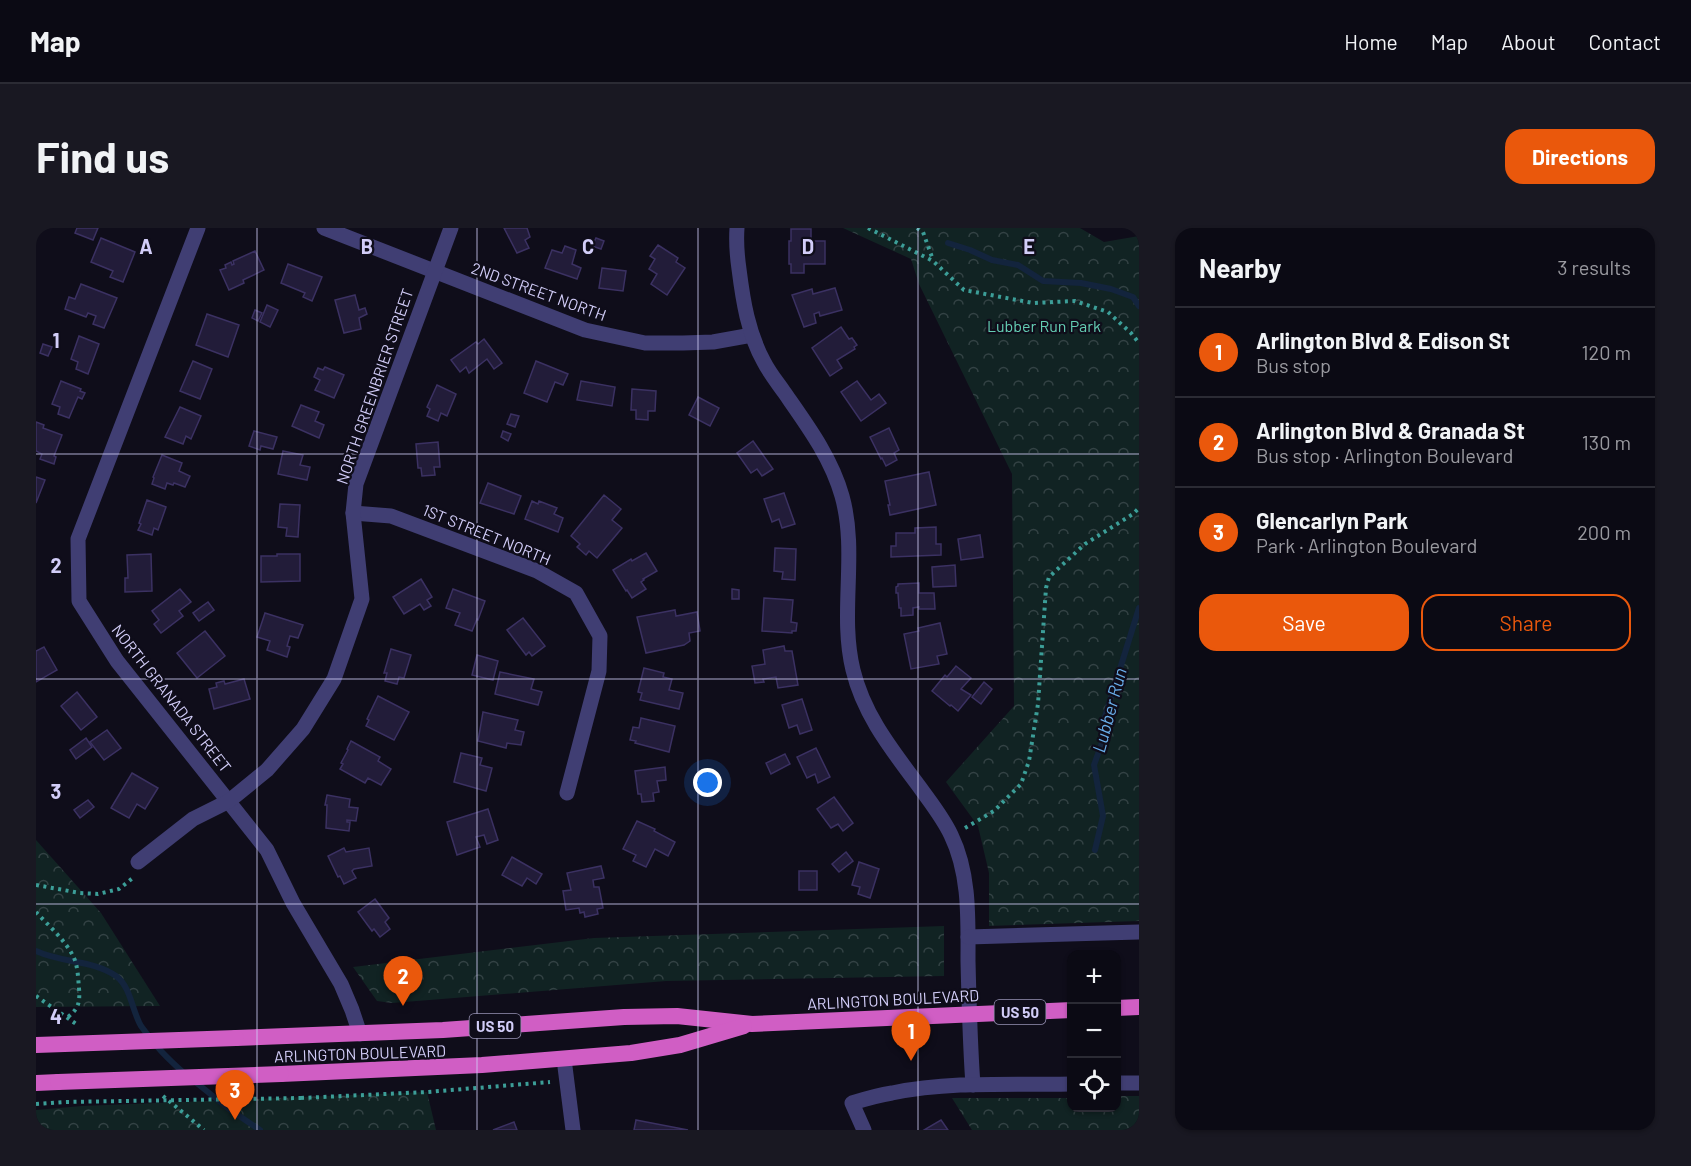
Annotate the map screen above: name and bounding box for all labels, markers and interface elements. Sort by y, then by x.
text: Map [30,24,81,58]
text: Home [1344,29,1398,54]
text: Map [1431,29,1468,54]
text: About [1501,29,1556,54]
text: Contact [1589,29,1661,54]
button: Directions [1505,129,1655,184]
text: Find us [36,131,169,181]
text: A [139,234,153,258]
text: B [361,234,373,258]
text: C [582,234,594,258]
text: D [802,234,814,258]
text: E [1023,234,1035,258]
text: Nearby [1199,252,1281,283]
text: 3 results [1557,255,1631,279]
street label: 2ND STREET NORTH [469,258,609,324]
street label: NORTH GREENBRIER STREET [332,286,416,486]
park label: Lubber Run Park [987,316,1101,335]
text: Arlington Blvd & Edison St [1256,327,1510,353]
text: 1 [52,328,60,352]
text: 1 [1215,340,1222,364]
text: 120 m [1581,340,1631,364]
text: Bus stop [1256,353,1331,377]
text: Arlington Blvd & Granada St [1256,417,1525,443]
text: 2 [1213,430,1224,454]
text: 130 m [1582,430,1631,454]
text: Bus stop · Arlington Boulevard [1256,443,1513,467]
street label: 1ST STREET NORTH [420,500,554,568]
text: Glencarlyn Park [1256,507,1408,533]
text: 3 [1213,520,1224,544]
text: 200 m [1577,520,1631,544]
text: Park · Arlington Boulevard [1256,533,1478,557]
text: 2 [50,553,62,577]
button: Save [1199,594,1409,651]
button: Share [1421,594,1631,651]
street label: NORTH GRANADA STREET [108,620,236,776]
water label: Lubber Run [1087,665,1131,755]
your location [693,768,722,797]
text: 3 [51,779,61,803]
map controls [1067,950,1121,1112]
button: + [1067,950,1121,1004]
pin: 2 [384,956,422,1006]
street label: ARLINGTON BOULEVARD [807,985,979,1013]
road number: US 50 [994,1000,1046,1024]
text: 4 [50,1004,62,1028]
button: − [1067,1004,1121,1058]
pin: 1 [892,1012,930,1061]
road number: US 50 [470,1014,520,1038]
street label: ARLINGTON BOULEVARD [274,1041,446,1065]
button: locate [1067,1058,1121,1112]
pin: 3 [216,1070,254,1120]

